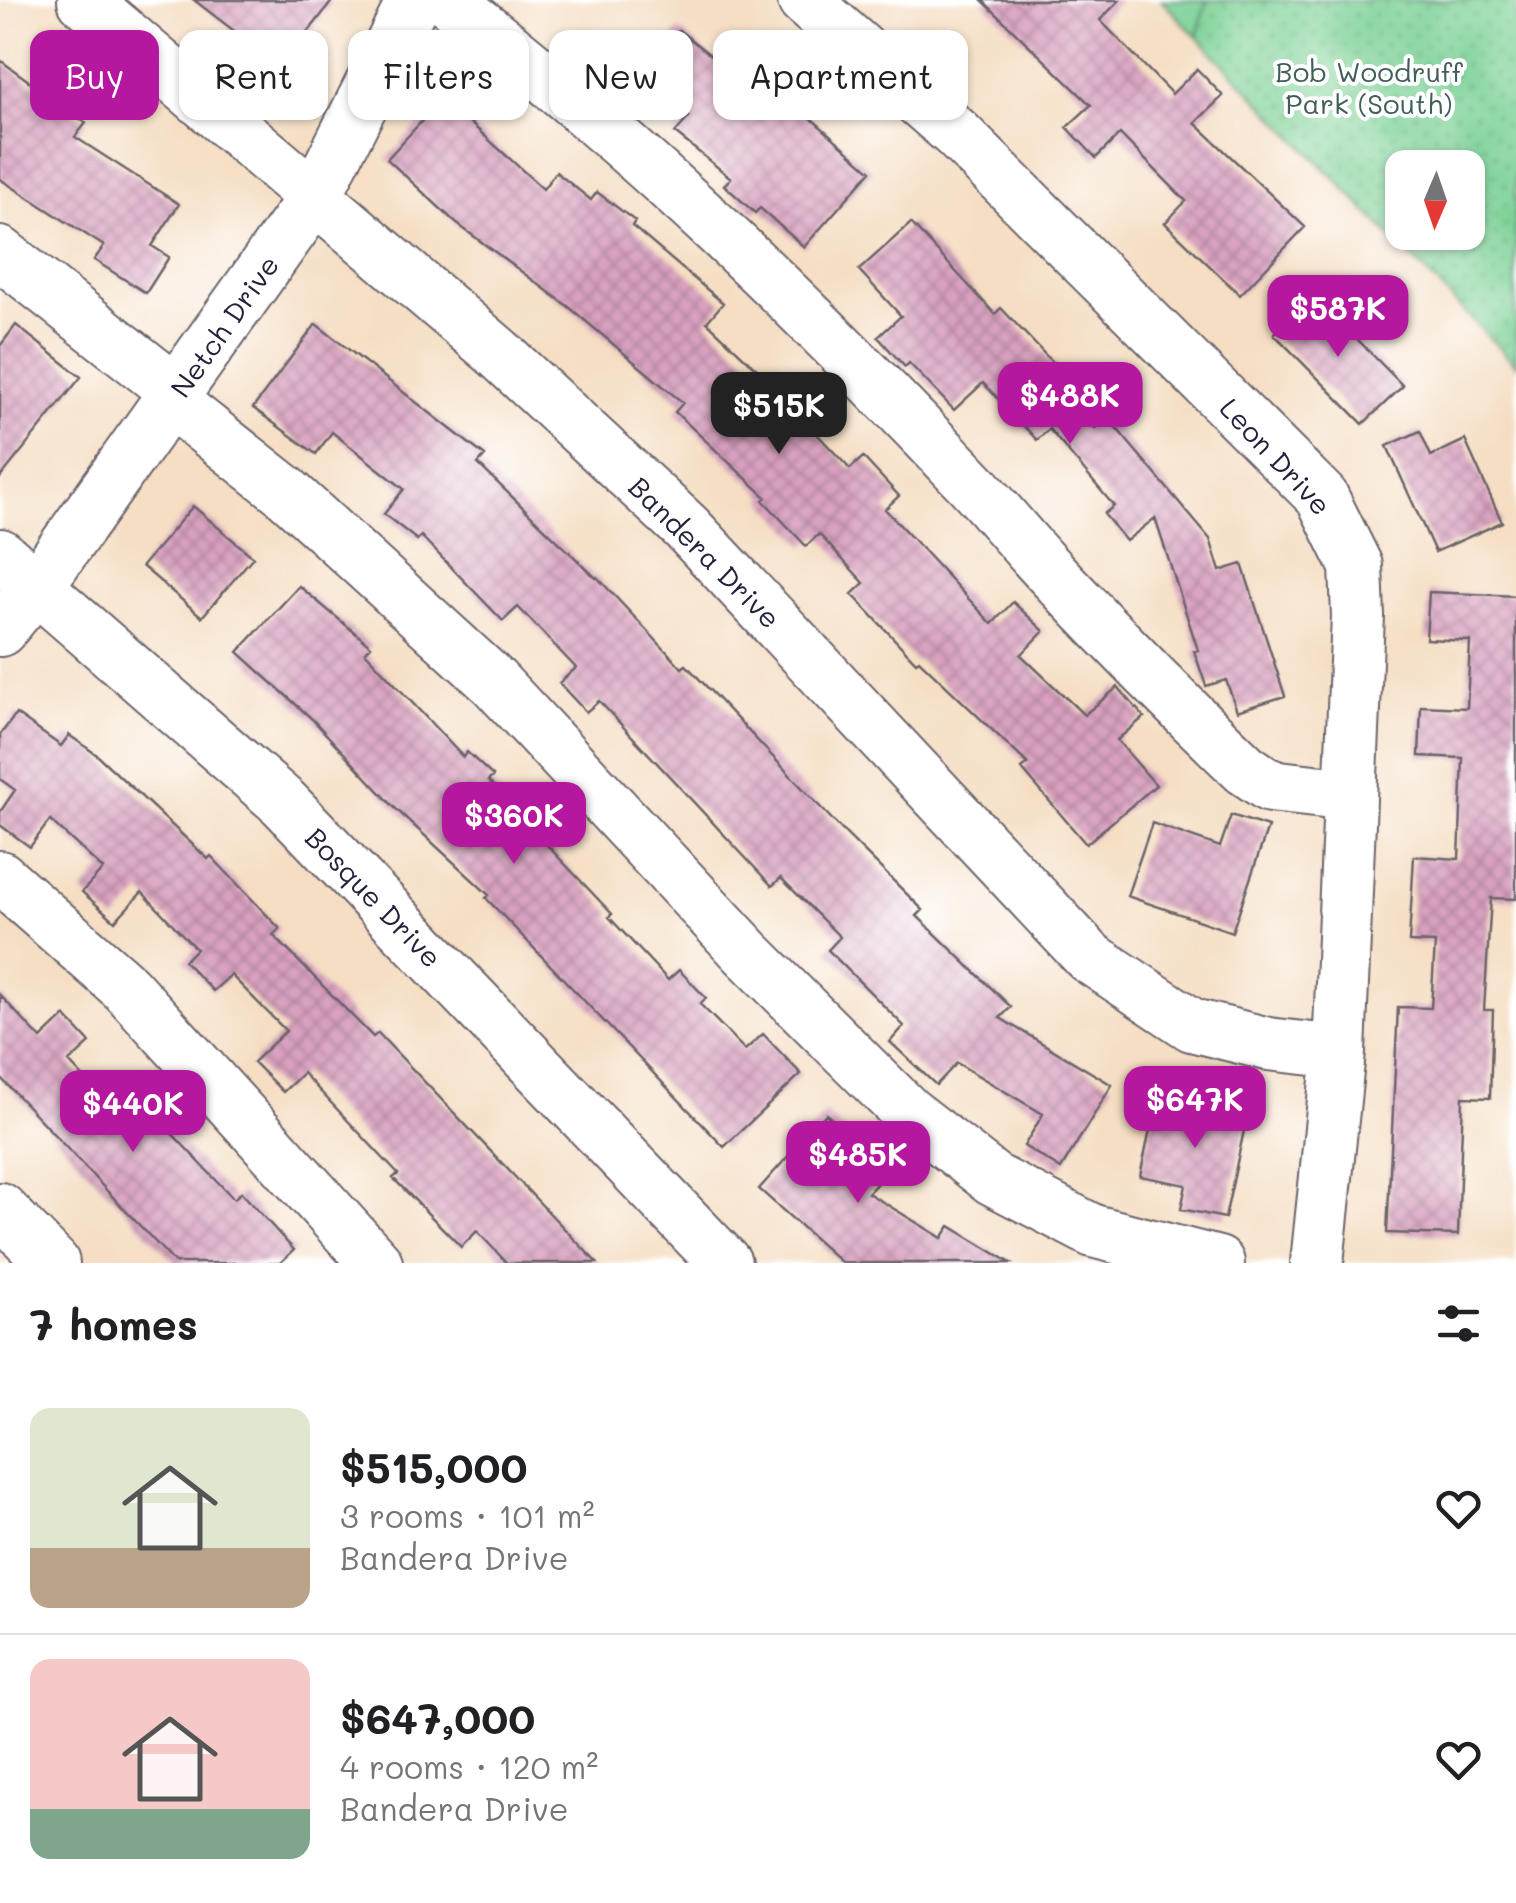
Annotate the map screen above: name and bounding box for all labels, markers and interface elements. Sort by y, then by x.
chip: Buy [30,30,159,120]
chip: Rent [179,30,328,120]
chip: Filters [348,30,529,120]
chip: New [549,30,693,120]
chip: Apartment [713,30,968,120]
park label: Bob Woodruff Park (South) [1275,53,1464,121]
north arrow [1385,150,1485,250]
map controls [1385,150,1485,250]
street label: Netch Drive [162,248,286,404]
pin: $587K [1268,275,1408,360]
text: $587K [1289,286,1387,328]
pin: $488K [1000,362,1140,447]
pin: $515K [709,372,849,457]
text: $488K [1020,373,1120,415]
text: $515K [733,383,825,425]
street label: Leon Drive [1213,390,1339,522]
street label: Bandera Drive [622,469,788,635]
pin: $360K [444,782,584,867]
text: $360K [464,793,564,835]
street label: Bosque Drive [298,819,450,975]
pin: $647K [1125,1066,1265,1151]
pin: $440K [63,1070,203,1155]
text: $647K [1146,1077,1244,1119]
text: $440K [82,1081,184,1123]
pin: $485K [788,1121,928,1206]
text: $485K [808,1132,908,1174]
text: 7 homes [30,1296,198,1351]
icon: filters [1431,1296,1486,1351]
text: $515,000 [340,1439,528,1494]
icon: home [110,1448,230,1568]
icon: heart [1431,1481,1486,1536]
text: 3 rooms · 101 m² [340,1494,595,1536]
text: Bandera Drive [340,1536,568,1578]
text: $647,000 [340,1690,535,1745]
icon: home [110,1699,230,1819]
icon: heart [1431,1732,1486,1787]
text: 4 rooms · 120 m² [340,1745,598,1787]
text: Bandera Drive [340,1787,568,1829]

